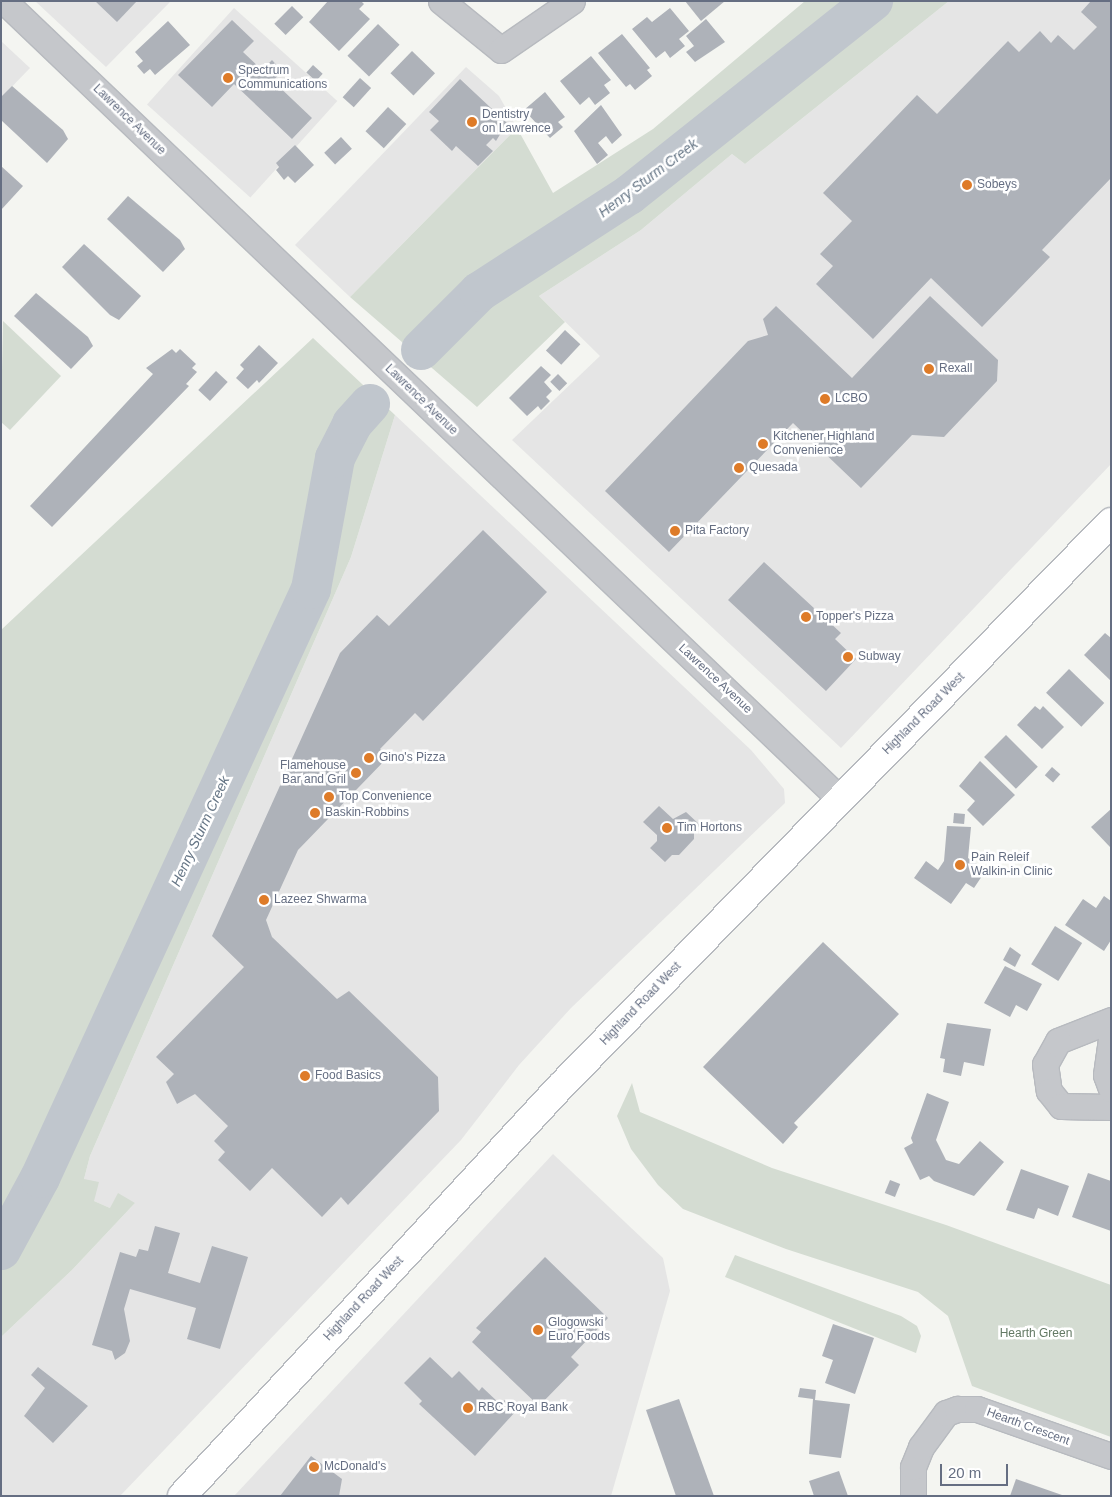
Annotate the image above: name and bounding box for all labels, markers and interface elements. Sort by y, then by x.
place label: Spectrum Communications [238,64,327,92]
marker: Spectrum Communications [222,72,234,84]
street label: Lawrence Avenue [90,82,168,158]
place label: Dentistry on Lawrence [482,108,551,136]
marker: Dentistry on Lawrence [466,116,478,128]
water label: Henry Sturm Creek [595,135,701,221]
place label: Sobeys [977,178,1017,192]
marker: Sobeys [961,179,973,191]
street label: Lawrence Avenue [382,362,460,438]
place label: Rexall [939,362,972,376]
marker: Rexall [923,363,935,375]
place label: LCBO [835,392,868,406]
marker: LCBO [819,393,831,405]
place label: Kitchener Highland Convenience [773,430,874,458]
marker: Kitchener Highland Convenience [757,438,769,450]
place label: Quesada [749,461,798,475]
marker: Quesada [733,462,745,474]
place label: Pita Factory [685,524,749,538]
marker: Pita Factory [669,525,681,537]
place label: Topper's Pizza [816,610,894,624]
marker: Topper's Pizza [800,611,812,623]
street label: Lawrence Avenue [675,641,755,717]
place label: Subway [858,650,901,664]
marker: Subway [842,651,854,663]
street label: Highland Road West [880,670,968,758]
place label: Gino's Pizza [379,751,445,765]
marker: Gino's Pizza [363,752,375,764]
place label: Flamehouse Bar and Gril [280,759,346,787]
marker: Flamehouse Bar and Gril [350,767,362,779]
water label: Henry Sturm Creek [167,773,233,889]
place label: Top Convenience [339,790,432,804]
marker: Top Convenience [323,791,335,803]
place label: Baskin-Robbins [325,806,409,820]
marker: Baskin-Robbins [309,807,321,819]
place label: Tim Hortons [677,821,742,835]
marker: Tim Hortons [661,822,673,834]
place label: Pain Releif Walkin-in Clinic [971,851,1053,879]
marker: Pain Releif Walkin-in Clinic [953,858,967,872]
place label: Lazeez Shwarma [274,893,367,907]
marker: Lazeez Shwarma [258,894,270,906]
street label: Highland Road West [598,959,684,1049]
place label: Food Basics [315,1069,381,1083]
marker: Food Basics [299,1070,311,1082]
street label: Highland Road West [321,1254,407,1344]
place label: Glogowski Euro Foods [548,1316,610,1344]
marker: Glogowski Euro Foods [532,1324,544,1336]
park label: Hearth Green [1000,1327,1072,1341]
place label: RBC Royal Bank [478,1401,568,1415]
marker: RBC Royal Bank [462,1402,474,1414]
street label: Hearth Crescent [984,1405,1072,1449]
scale bar [942,1454,1010,1486]
place label: McDonald's [324,1460,386,1474]
marker: McDonald's [308,1461,320,1473]
text: 20 m [948,1464,981,1481]

